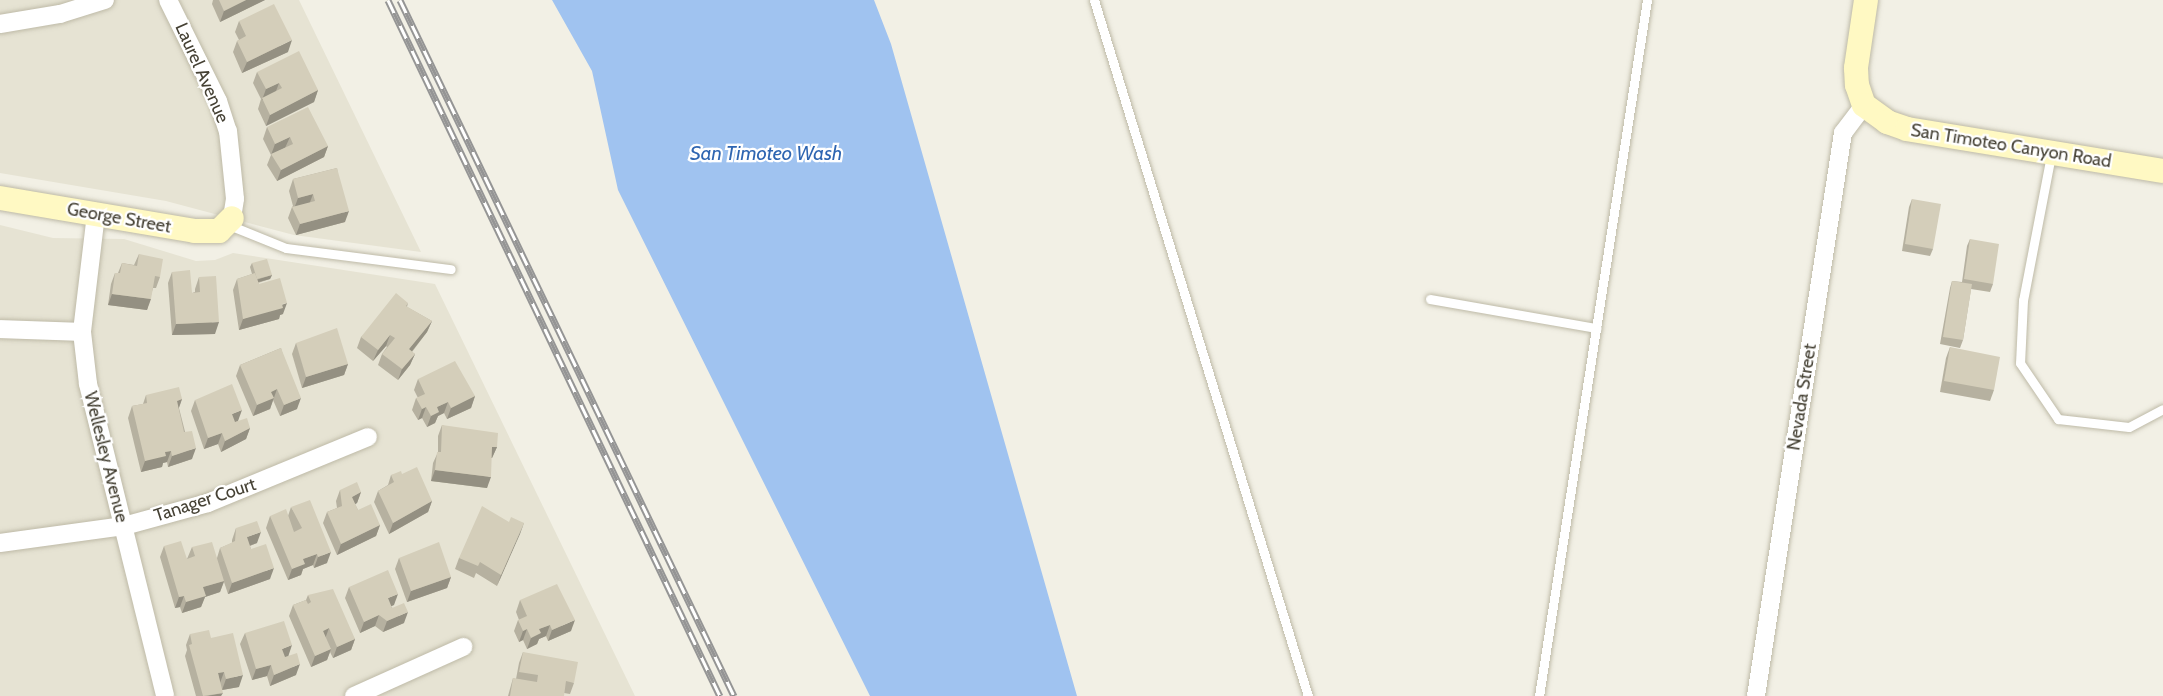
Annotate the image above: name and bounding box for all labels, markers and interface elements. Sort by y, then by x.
street label: Laurel Avenue [170,20,234,126]
street label: San Timoteo Canyon Road [1909,119,2113,173]
water label: San Timoteo Wash [690,141,842,165]
street label: George Street [65,198,173,238]
street label: Nevada Street [1783,342,1821,452]
street label: Wellesley Avenue [79,389,133,525]
street label: Tanager Court [151,473,259,527]

